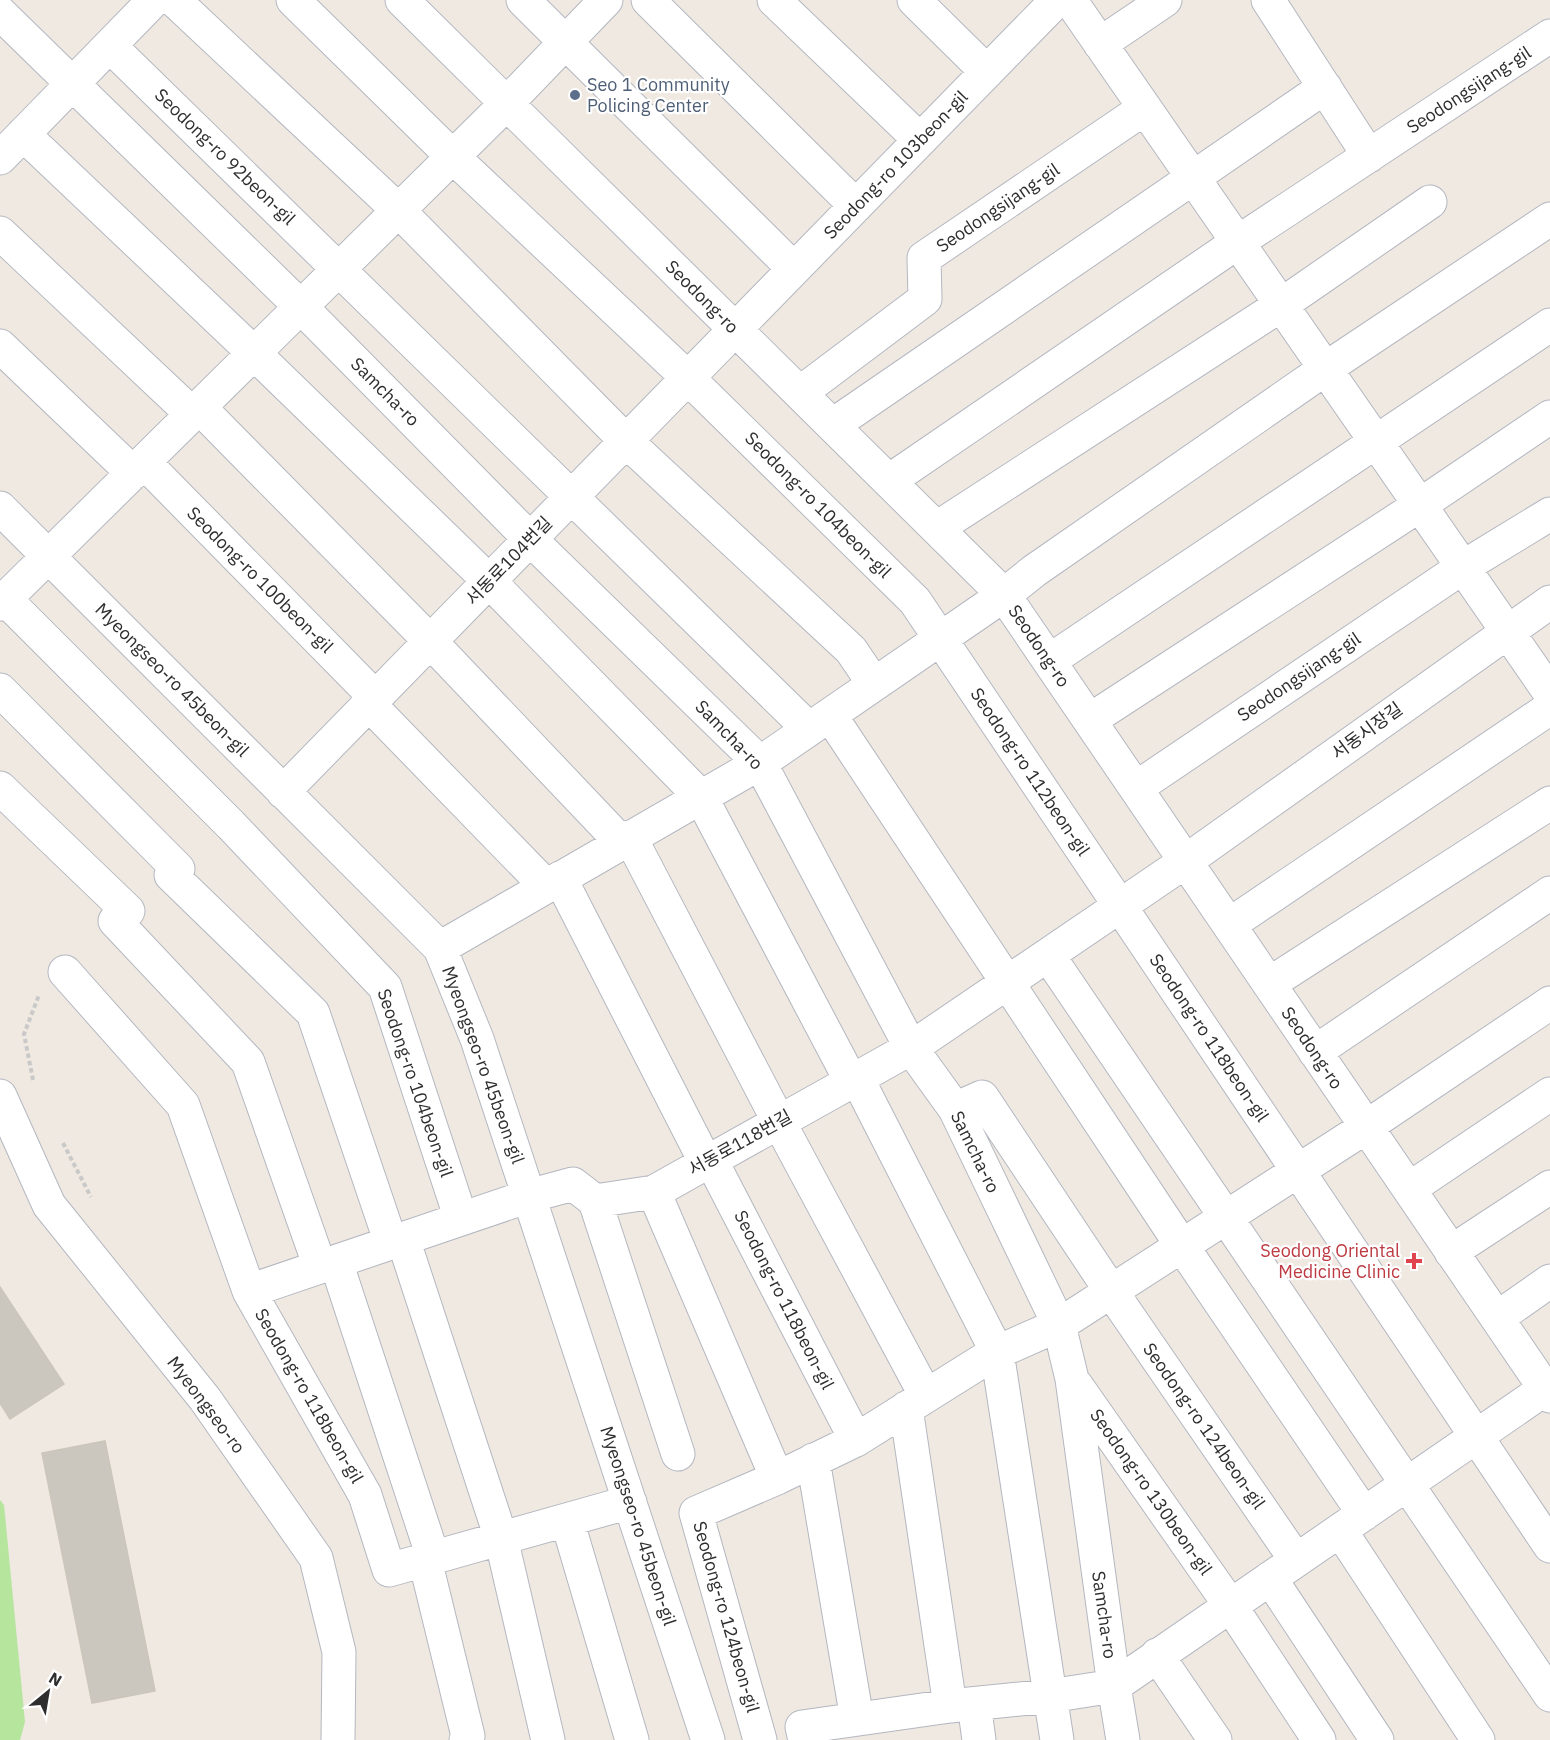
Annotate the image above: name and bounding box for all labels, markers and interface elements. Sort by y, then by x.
street label: Seodongsijang-gil [1402,41,1535,138]
place label: Seo 1 Community Policing Center [587,73,730,117]
street label: Seodong-ro 92beon-gil [150,83,301,230]
street label: Seodong-ro 103beon-gil [819,85,973,244]
marker: Seo 1 Community Policing Center [568,88,582,102]
street label: Seodongsijang-gil [932,158,1064,257]
street label: Seodong-ro [661,255,744,338]
street label: Samcha-ro [346,352,425,431]
street label: Seodong-ro 104beon-gil [740,427,896,583]
street label: Seodong-ro 100beon-gil [182,502,338,658]
street label: 서동로104번길 [460,511,557,610]
street label: Myeongseo-ro 45beon-gil [91,598,254,762]
street label: Seodong-ro [1003,600,1075,691]
street label: Seodongsijang-gil [1233,627,1365,726]
street label: Seodong-ro 112beon-gil [966,683,1095,860]
street label: Samcha-ro [690,695,768,774]
street label: 서동시장길 [1326,697,1407,764]
street label: Seodong-ro 118beon-gil [1145,949,1274,1126]
street label: Myeongseo-ro 45beon-gil [437,963,530,1167]
street label: Seodong-ro 104beon-gil [372,986,459,1180]
street label: Seodong-ro [1276,1002,1348,1093]
street label: 서동로118번길 [684,1105,796,1181]
street label: Samcha-ro [946,1107,1005,1197]
street label: Seodong-ro 118beon-gil [729,1206,840,1393]
place label: Seodong Oriental Medicine Clinic [1260,1239,1400,1283]
marker: Seodong Oriental Medicine Clinic [1405,1252,1423,1270]
street label: Seodong-ro 118beon-gil [250,1304,369,1487]
street label: Seodong-ro 124beon-gil [1138,1338,1271,1513]
street label: Myeongseo-ro [162,1352,250,1458]
street label: Seodong-ro 130beon-gil [1085,1404,1218,1579]
street label: Myeongseo-ro 45beon-gil [595,1423,682,1629]
street label: Seodong-ro 124beon-gil [688,1519,765,1715]
street label: Samcha-ro [1087,1570,1122,1660]
north arrow [18,1662,78,1722]
text: N [45,1667,66,1691]

